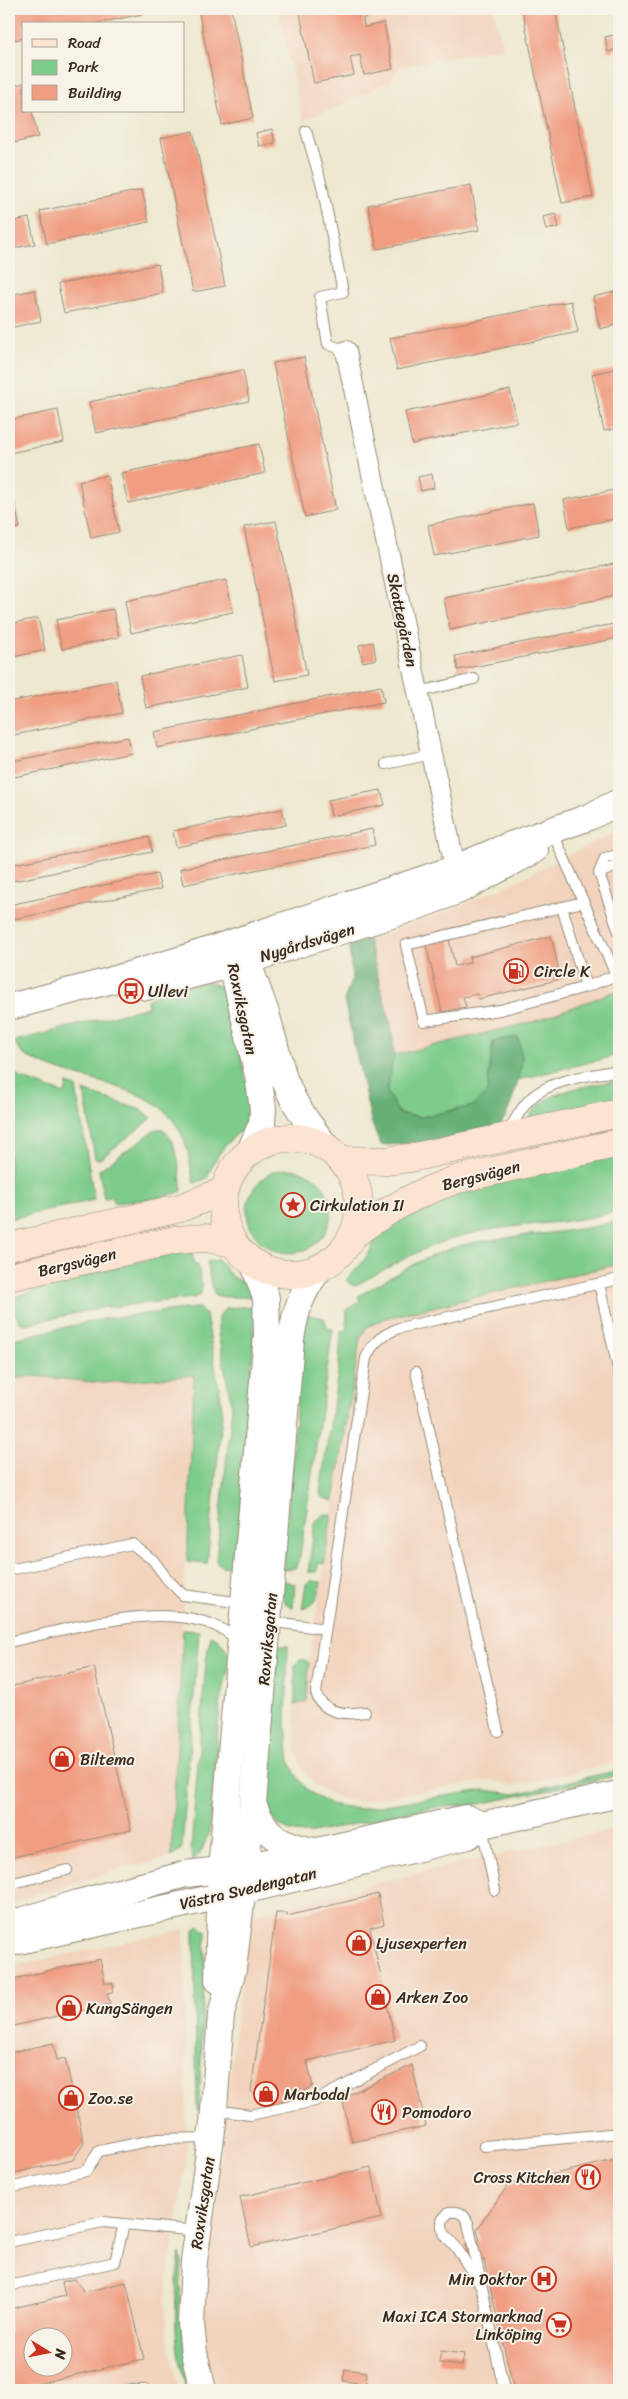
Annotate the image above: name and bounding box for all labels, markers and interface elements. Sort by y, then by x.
legend [22,22,185,112]
text: Road [68,30,101,56]
text: Park [68,54,99,80]
text: Building [68,80,122,106]
street label: Skattegården [378,570,427,670]
street label: Nygårdsvägen [256,914,359,971]
place label: Circle K [534,957,591,986]
fuel station icon: Circle K [503,958,529,984]
street label: Roxviksgatan [219,961,266,1058]
place label: Ullevi [148,977,188,1006]
bus stop icon: Ullevi [118,978,144,1004]
street label: Bergsvägen [439,1152,524,1199]
place label: Cirkulation II [310,1191,404,1220]
place icon: Cirkulation II [280,1192,306,1218]
street label: Bergsvägen [35,1239,120,1286]
street label: Roxviksgatan [249,1591,286,1687]
place label: Biltema [80,1745,135,1774]
shop icon: Biltema [49,1746,75,1772]
street label: Västra Svedengatan [177,1859,320,1918]
place label: Ljusexperten [376,1929,467,1958]
shop icon: Ljusexperten [346,1930,372,1956]
place label: Arken Zoo [395,1983,468,2012]
shop icon: Arken Zoo [365,1984,391,2010]
place label: KungSängen [86,1994,173,2023]
shop icon: KungSängen [56,1995,82,2021]
place label: Marbodal [284,2080,350,2109]
shop icon: Marbodal [253,2081,279,2107]
place label: Zoo.se [88,2084,133,2113]
shop icon: Zoo.se [58,2085,84,2111]
place label: Pomodoro [402,2098,471,2127]
restaurant icon: Pomodoro [371,2099,397,2125]
street label: Roxviksgatan [182,2155,223,2251]
place label: Cross Kitchen [473,2163,570,2192]
restaurant icon: Cross Kitchen [575,2164,601,2190]
place label: Min Doktor [449,2265,527,2294]
hospital icon: Min Doktor [531,2266,557,2292]
place label: Maxi ICA Stormarknad Linköping [383,2302,544,2349]
supermarket icon: Maxi ICA Stormarknad Linköping [546,2312,572,2338]
north arrow [22,2326,72,2376]
text: N [47,2346,74,2361]

